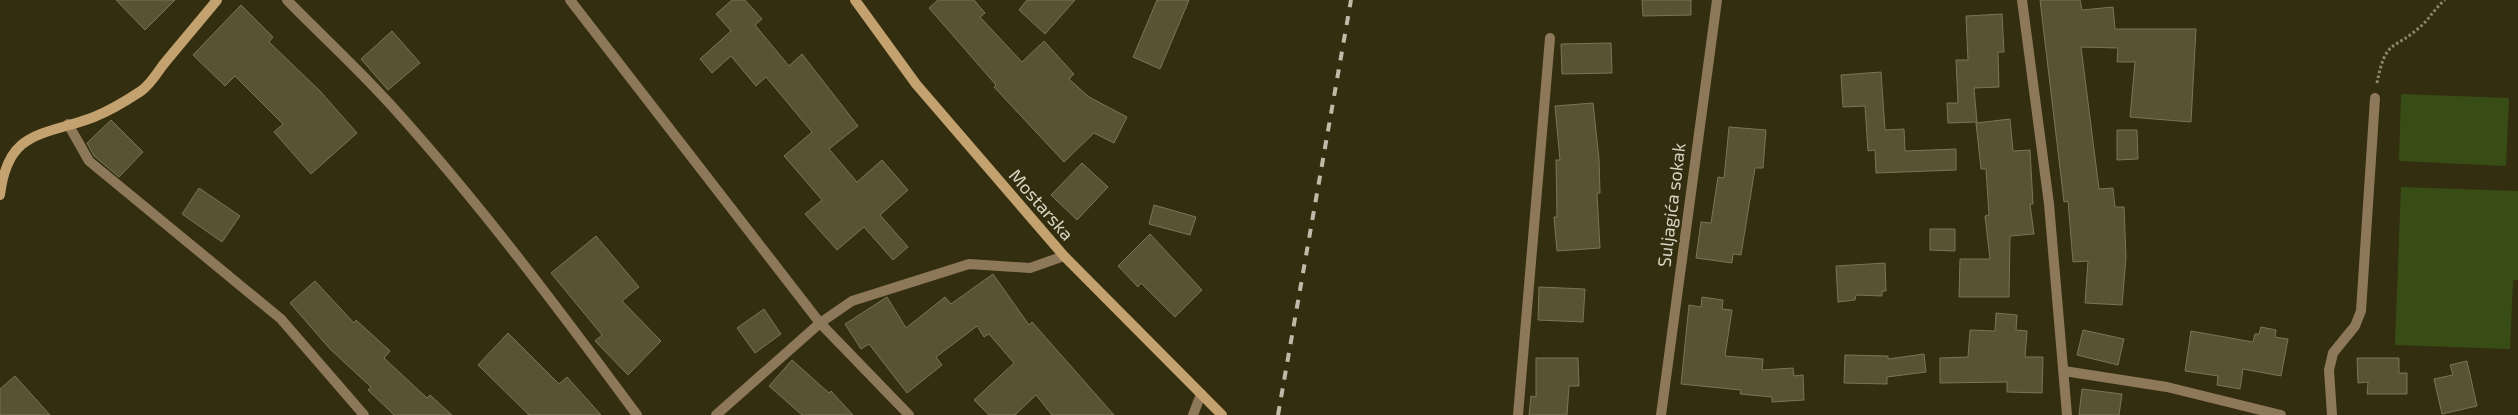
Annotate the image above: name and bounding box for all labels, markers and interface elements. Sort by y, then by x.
street label: Suljagića sokak [1652,142,1690,268]
street label: Mostarska [1005,164,1079,245]

